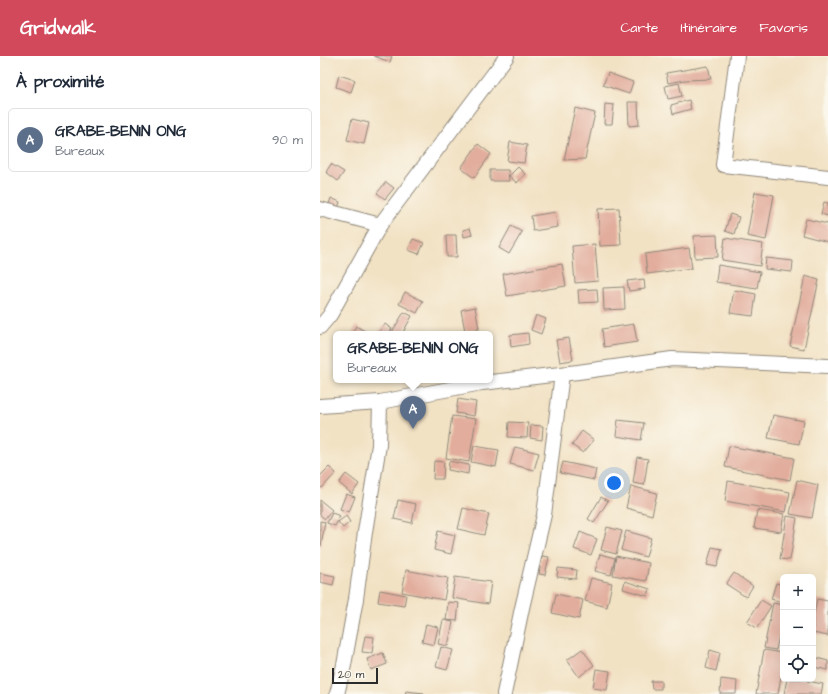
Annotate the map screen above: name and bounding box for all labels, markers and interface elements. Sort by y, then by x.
text: Gridwalk [20,15,96,42]
text: Carte [620,18,658,38]
text: Itinéraire [680,18,737,38]
text: Favoris [759,18,808,38]
text: À proximité [16,70,105,94]
text: GRABE-BENIN ONG [55,121,186,142]
text: A [26,131,34,149]
text: 90 m [272,131,303,149]
text: Bureaux [55,142,104,160]
popup [333,331,493,383]
text: GRABE-BENIN ONG [347,338,479,359]
text: Bureaux [347,359,397,377]
pin: A [400,396,426,429]
your location [604,473,624,493]
map controls [780,574,816,682]
button: + [780,574,816,610]
button: − [780,610,816,646]
button: locate [780,646,816,682]
scale bar [332,666,378,685]
text: 20 m [338,667,364,682]

